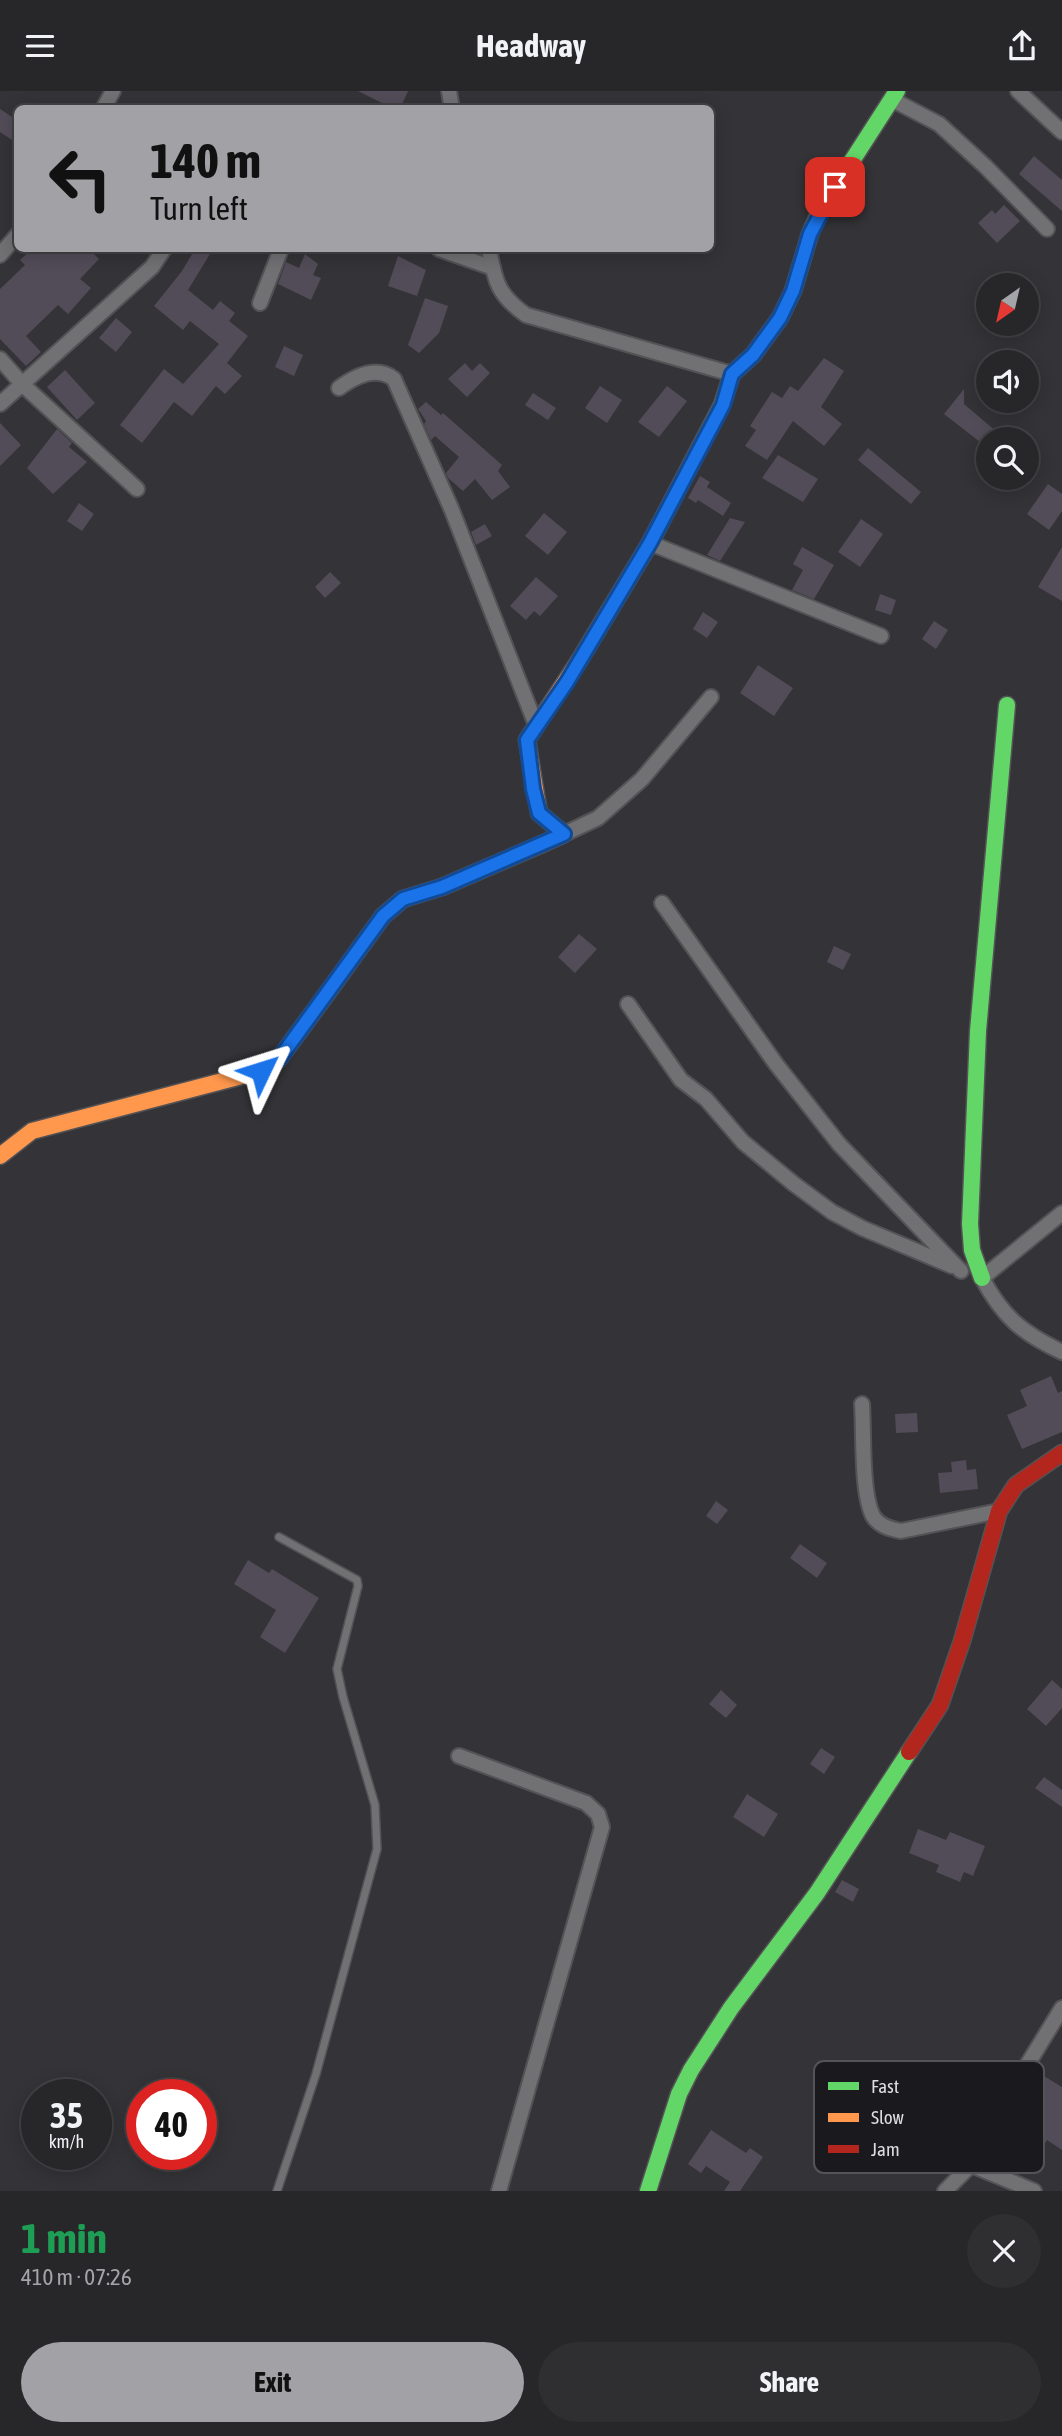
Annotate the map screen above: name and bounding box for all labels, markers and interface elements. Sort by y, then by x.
icon: menu [21,27,59,65]
text: Headway [476,27,586,64]
icon: share [1003,27,1041,65]
text: 140 m [150,132,261,188]
icon: left [35,133,126,224]
pin [805,157,865,217]
icon: arrive [816,168,854,206]
text: Turn left [150,190,248,227]
north arrow [976,273,1040,336]
map controls [976,273,1039,490]
button: sound [976,350,1039,413]
button: search [976,427,1039,490]
position arrow [224,1034,298,1108]
legend [814,2061,1044,2173]
text: Fast [871,2075,899,2097]
speed limit sign: 40 [126,2079,217,2170]
text: 35 [50,2095,83,2135]
text: Slow [871,2106,905,2128]
text: km/h [49,2131,84,2152]
text: Jam [871,2138,900,2160]
text: 1 min [21,2214,107,2262]
button: close [967,2214,1041,2288]
text: 410 m · 07:26 [21,2264,132,2290]
button: Exit [21,2342,524,2422]
button: Share [538,2342,1041,2422]

